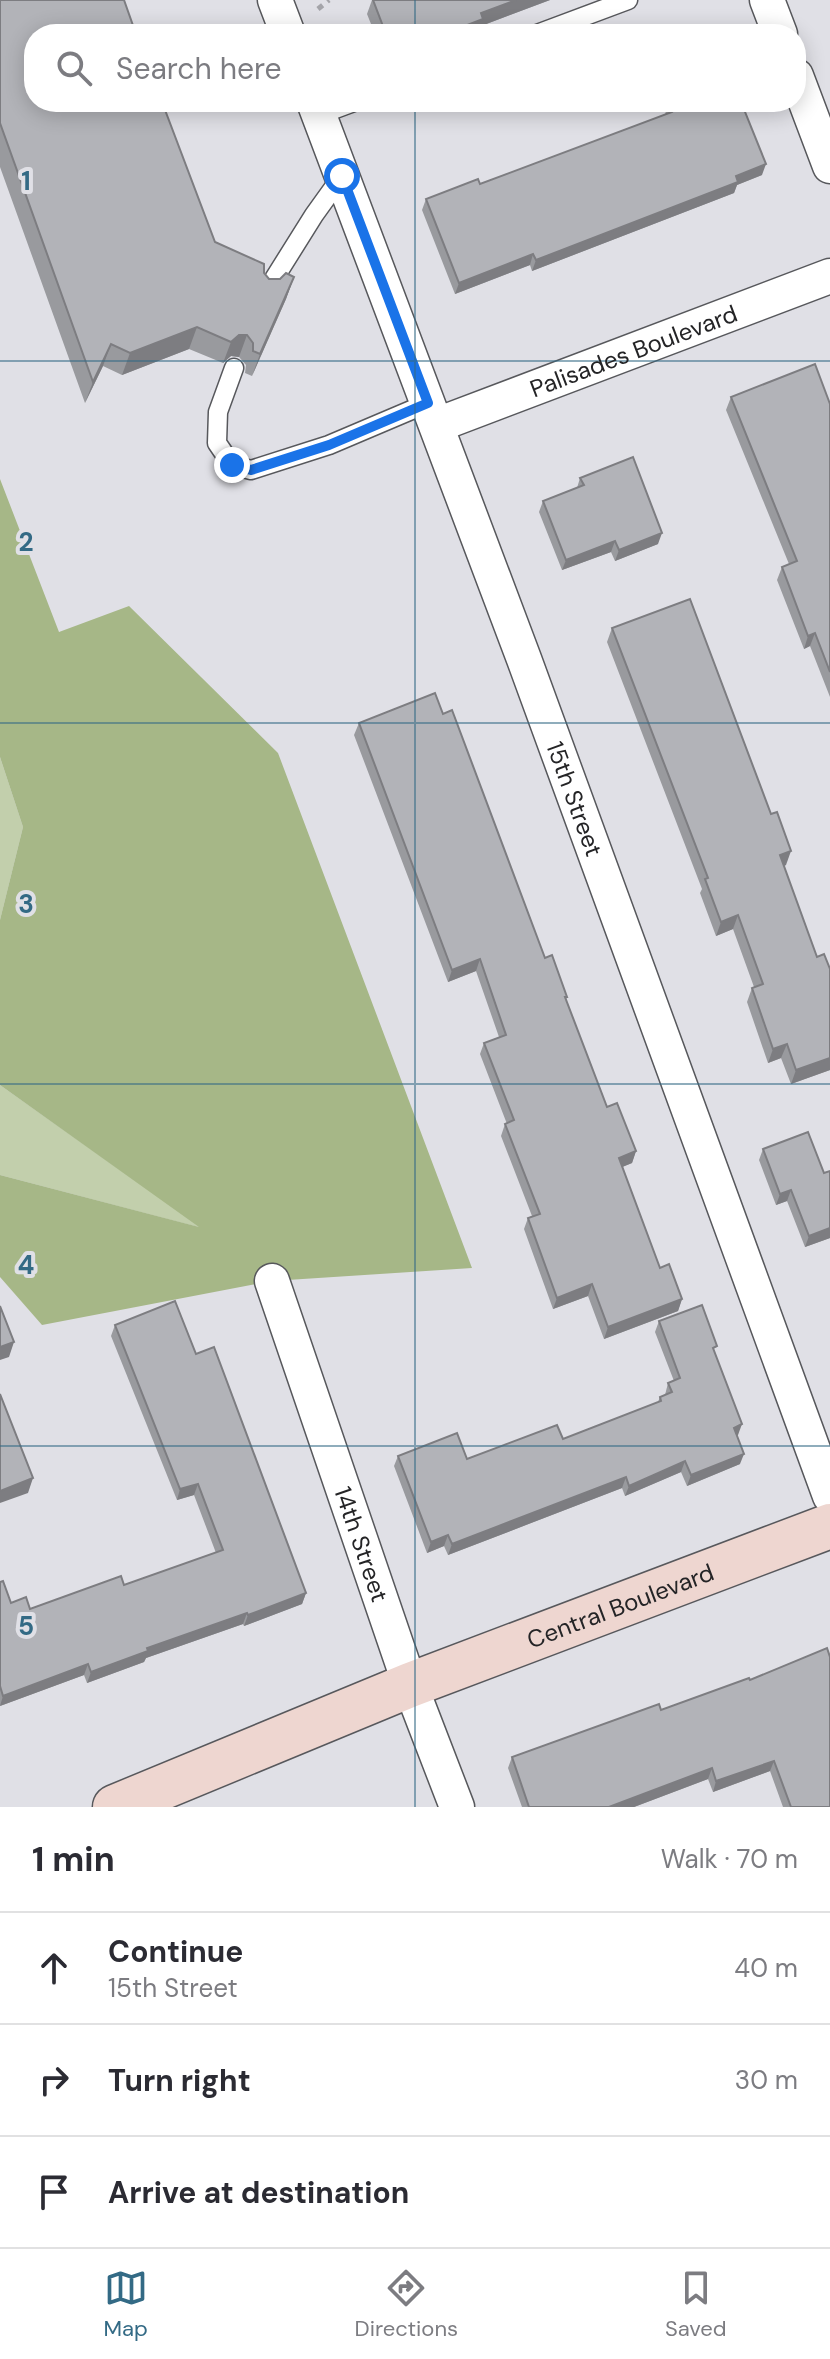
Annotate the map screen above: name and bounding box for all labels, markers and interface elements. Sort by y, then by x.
search box [24,24,806,112]
icon: search [52,46,96,90]
text: Search here [116,49,282,88]
route start [324,158,360,194]
text: 1 [21,164,31,198]
street label: Palisades Boulevard [525,297,741,404]
route end [214,447,250,483]
text: 2 [18,525,34,559]
street label: 15th Street [540,737,610,860]
text: 3 [18,887,34,921]
text: 4 [18,1248,34,1282]
street label: 14th Street [328,1482,396,1606]
street label: Central Boulevard [522,1556,718,1655]
text: 5 [18,1609,34,1643]
text: 1 min [32,1837,115,1882]
text: Walk · 70 m [661,1842,798,1876]
text: Continue [108,1932,243,1971]
icon: ahead [32,1946,76,1990]
text: 40 m [734,1951,798,1985]
text: 15th Street [108,1971,238,2005]
icon: right [32,2058,76,2102]
text: Turn right [108,2061,251,2100]
text: 30 m [735,2063,798,2097]
icon: arrive [32,2170,76,2214]
text: Arrive at destination [108,2173,409,2212]
tab: Map [103,2266,148,2343]
tab: Directions [355,2266,458,2343]
tab: Saved [665,2266,727,2343]

